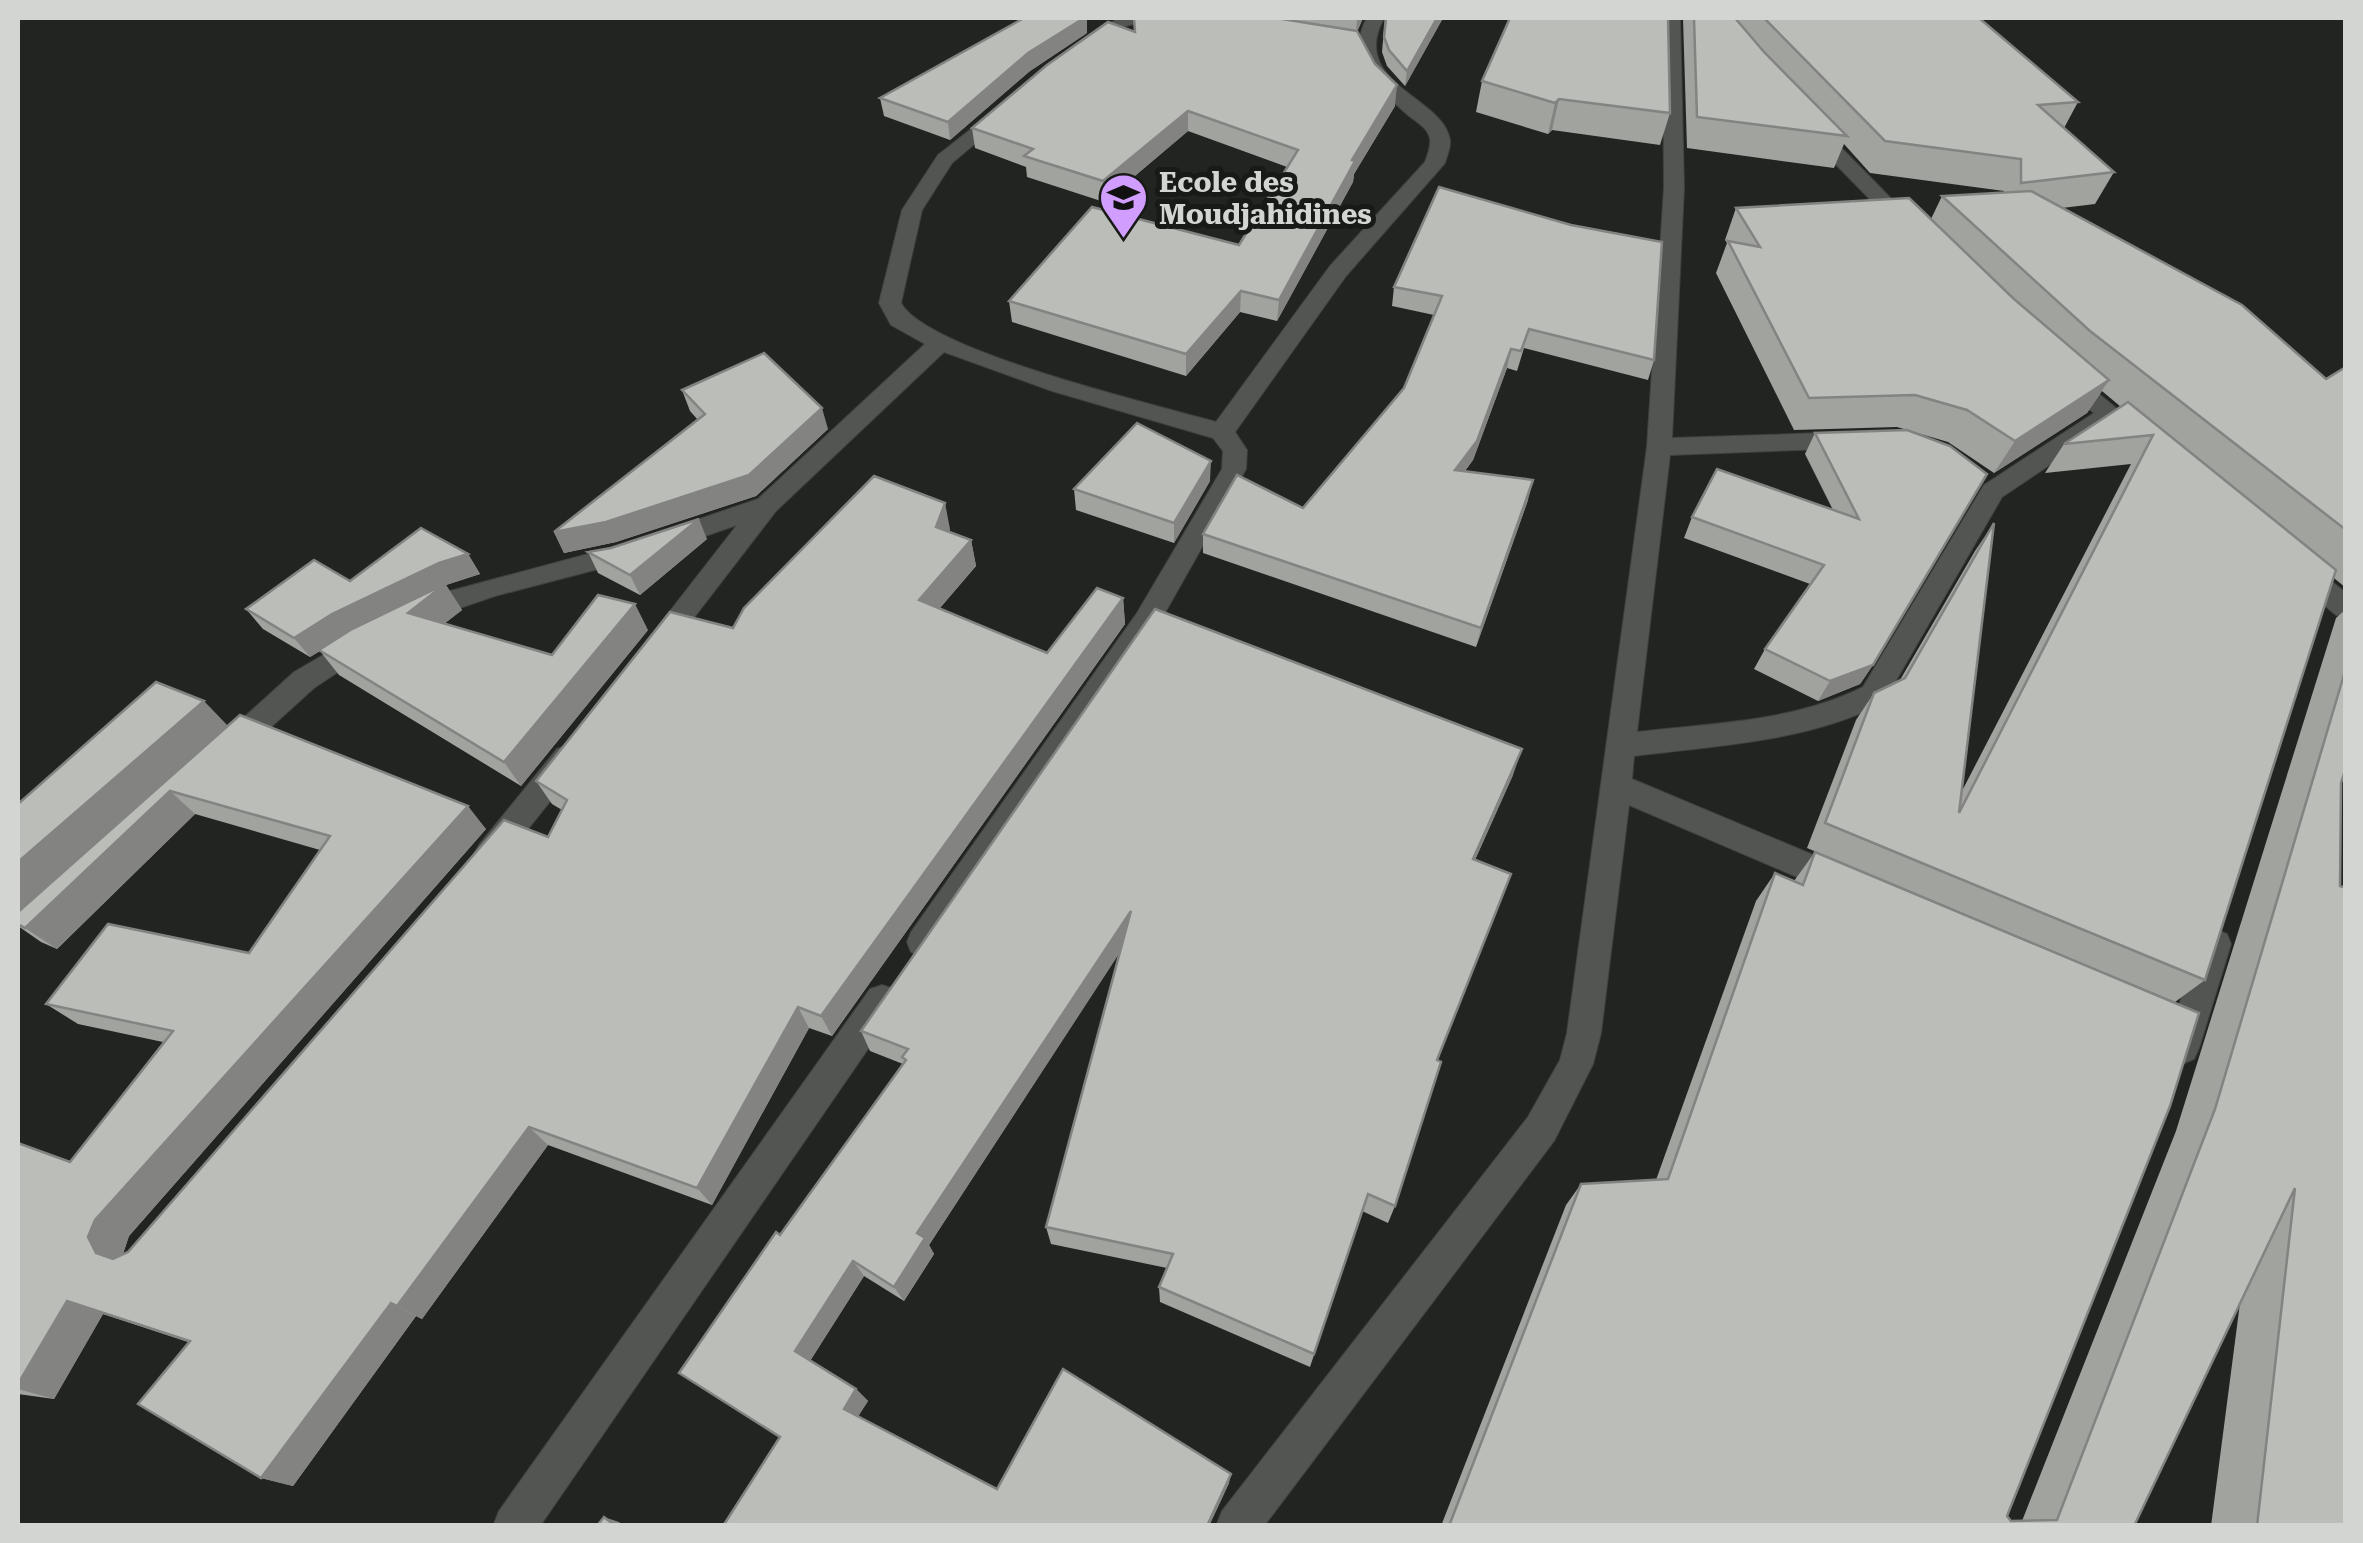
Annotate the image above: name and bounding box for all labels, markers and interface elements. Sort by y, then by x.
place label: Ecole des Moudjahidines [1159,166,1372,231]
school or university icon: Ecole des Moudjahidines [1098,172,1150,240]

